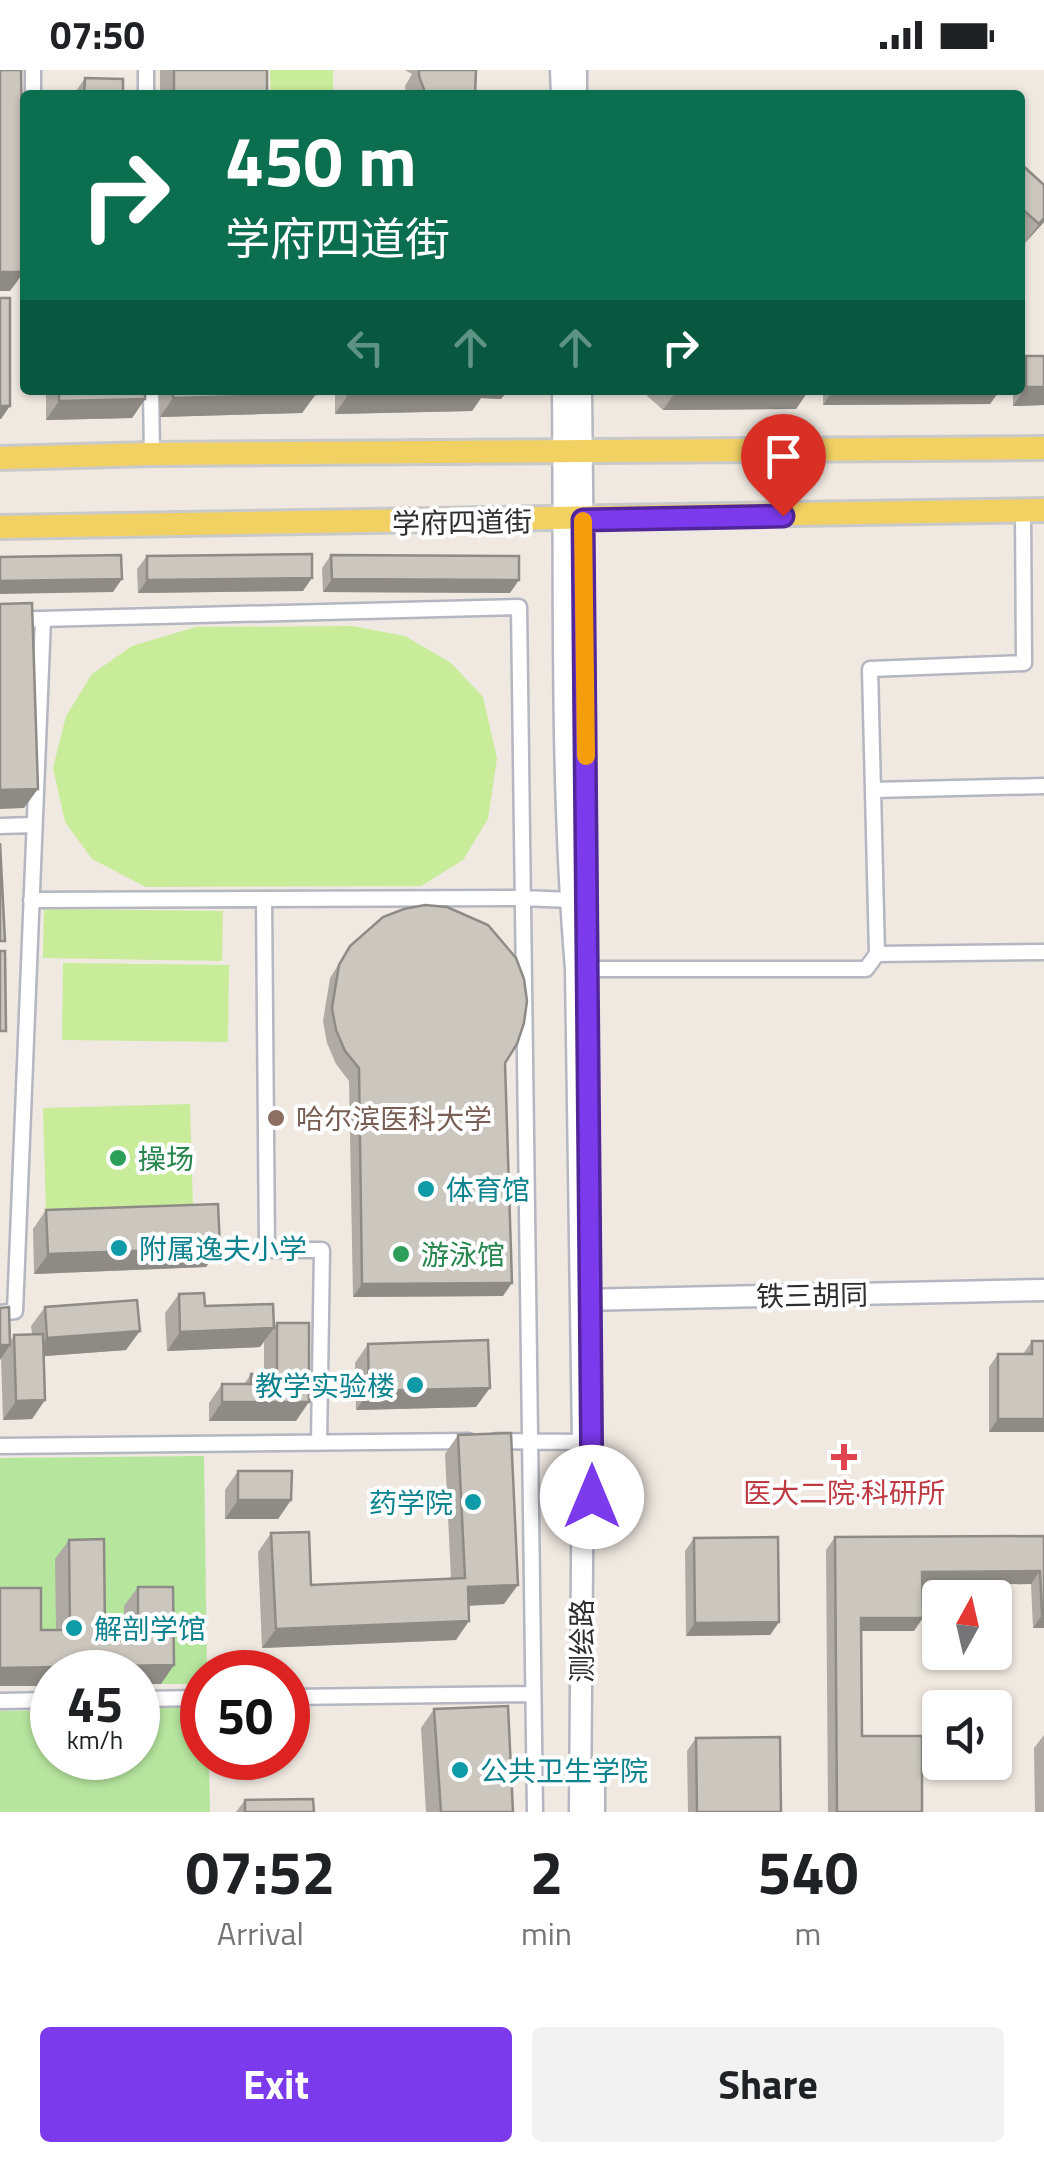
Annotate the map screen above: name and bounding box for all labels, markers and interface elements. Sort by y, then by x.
text: 07:50 [50,6,145,64]
text: 450 m [225,107,417,213]
icon: right [60,130,190,260]
text: 学府四道街 [225,204,450,272]
icon: left [338,320,393,375]
icon: ahead [443,320,498,375]
icon: ahead [548,320,603,375]
icon: right [653,320,708,375]
pin [741,414,826,517]
icon: arrive [756,429,811,484]
street label: 学府四道街 [392,499,532,545]
place label: 哈尔滨医科大学 [296,1097,492,1140]
marker: 哈尔滨医科大学 [265,1107,287,1129]
place label: 操场 [138,1137,194,1180]
marker: 操场 [107,1147,129,1169]
place label: 体育馆 [446,1168,530,1211]
marker: 体育馆 [415,1178,437,1200]
place label: 附属逸夫小学 [139,1227,307,1270]
place label: 游泳馆 [421,1233,505,1276]
marker: 附属逸夫小学 [108,1237,130,1259]
marker: 游泳馆 [390,1243,412,1265]
street label: 铁三胡同 [756,1273,868,1317]
place label: 教学实验楼 [255,1364,395,1407]
marker: 教学实验楼 [404,1374,426,1396]
marker: 医大二院·科研所 [831,1444,857,1470]
position arrow [540,1445,644,1549]
place label: 医大二院·科研所 [743,1471,945,1514]
place label: 药学院 [369,1481,453,1524]
marker: 药学院 [462,1491,484,1513]
north arrow [922,1580,1012,1670]
map controls [922,1580,1012,1780]
street label: 测绘路 [560,1599,603,1683]
place label: 解剖学馆 [94,1607,206,1650]
marker: 解剖学馆 [63,1617,85,1639]
speed limit sign: 50 [180,1650,310,1780]
text: 45 [67,1665,123,1741]
button: sound [922,1690,1012,1780]
text: km/h [67,1721,123,1759]
place label: 公共卫生学院 [480,1749,648,1792]
marker: 公共卫生学院 [449,1759,471,1781]
text: 07:52 [186,1826,335,1917]
text: 2 [530,1826,563,1917]
text: 540 [758,1826,858,1917]
text: Arrival [217,1909,304,1957]
text: min [521,1909,572,1957]
text: m [795,1909,821,1957]
button: Exit [40,2027,512,2142]
button: Share [532,2027,1004,2142]

